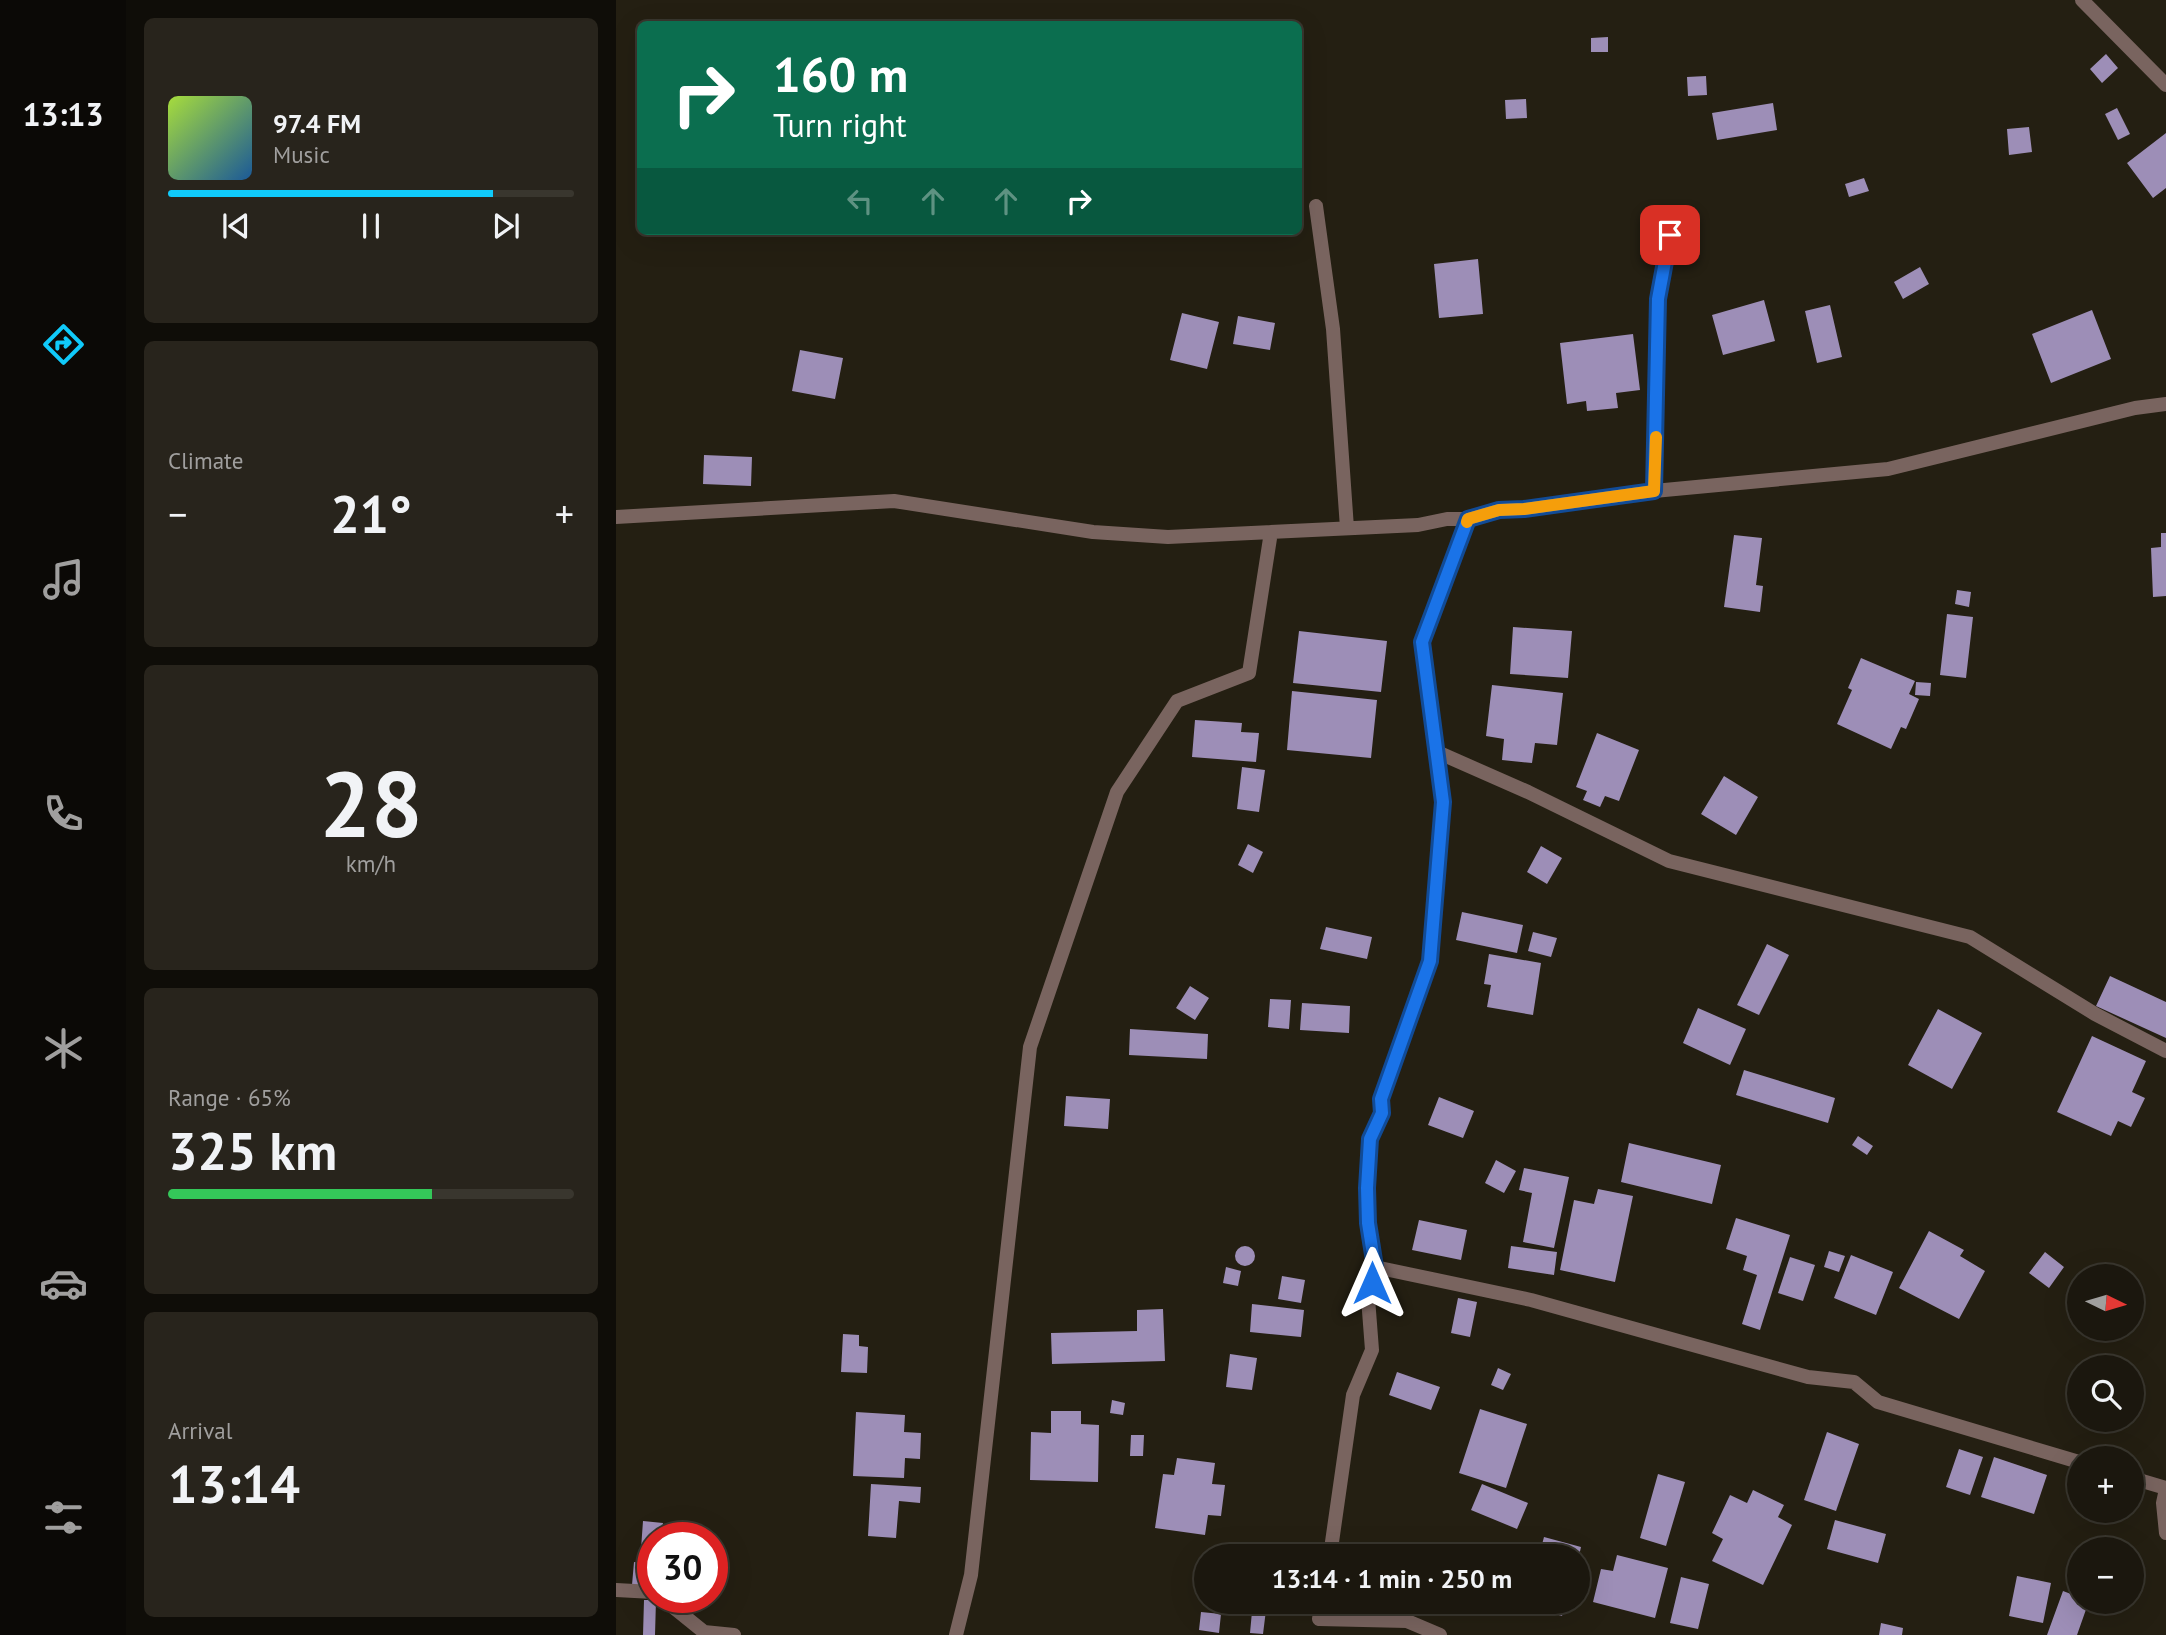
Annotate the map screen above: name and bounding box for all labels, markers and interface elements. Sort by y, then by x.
text: 160 m [773,42,908,106]
icon: right [658,49,749,140]
text: 13:13 [22,93,104,135]
text: Turn right [773,104,907,146]
text: 97.4 FM [273,107,361,140]
text: Music [273,140,330,169]
icon: left [841,182,879,220]
icon: ahead [914,182,952,220]
icon: ahead [987,182,1025,220]
icon: right [1060,182,1098,220]
pin [1640,205,1700,265]
icon: previous [217,207,255,245]
icon: pause [352,207,390,245]
icon: next [487,207,525,245]
icon: arrive [1651,216,1689,254]
icon: directions [39,320,88,369]
text: Climate [168,446,243,475]
text: 21° [330,480,412,547]
text: − [168,489,187,538]
text: + [555,489,574,538]
icon: music [39,555,88,604]
text: 28 [319,744,423,862]
icon: phone [39,789,88,838]
text: km/h [346,849,396,878]
icon: climate [39,1024,88,1073]
text: Range · 65% [168,1083,291,1112]
text: 325 km [168,1117,337,1184]
position arrow [1335,1246,1409,1320]
icon: car [39,1259,88,1308]
north arrow [2067,1264,2144,1340]
map controls [2067,1264,2144,1614]
button: search [2067,1355,2144,1432]
text: Arrival [168,1416,232,1445]
button: + [2067,1446,2144,1523]
text: 13:14 [168,1450,300,1517]
icon: filters [39,1493,88,1542]
speed limit sign: 30 [637,1522,728,1613]
button: − [2067,1537,2144,1614]
text: 13:14 · 1 min · 250 m [1272,1562,1512,1595]

